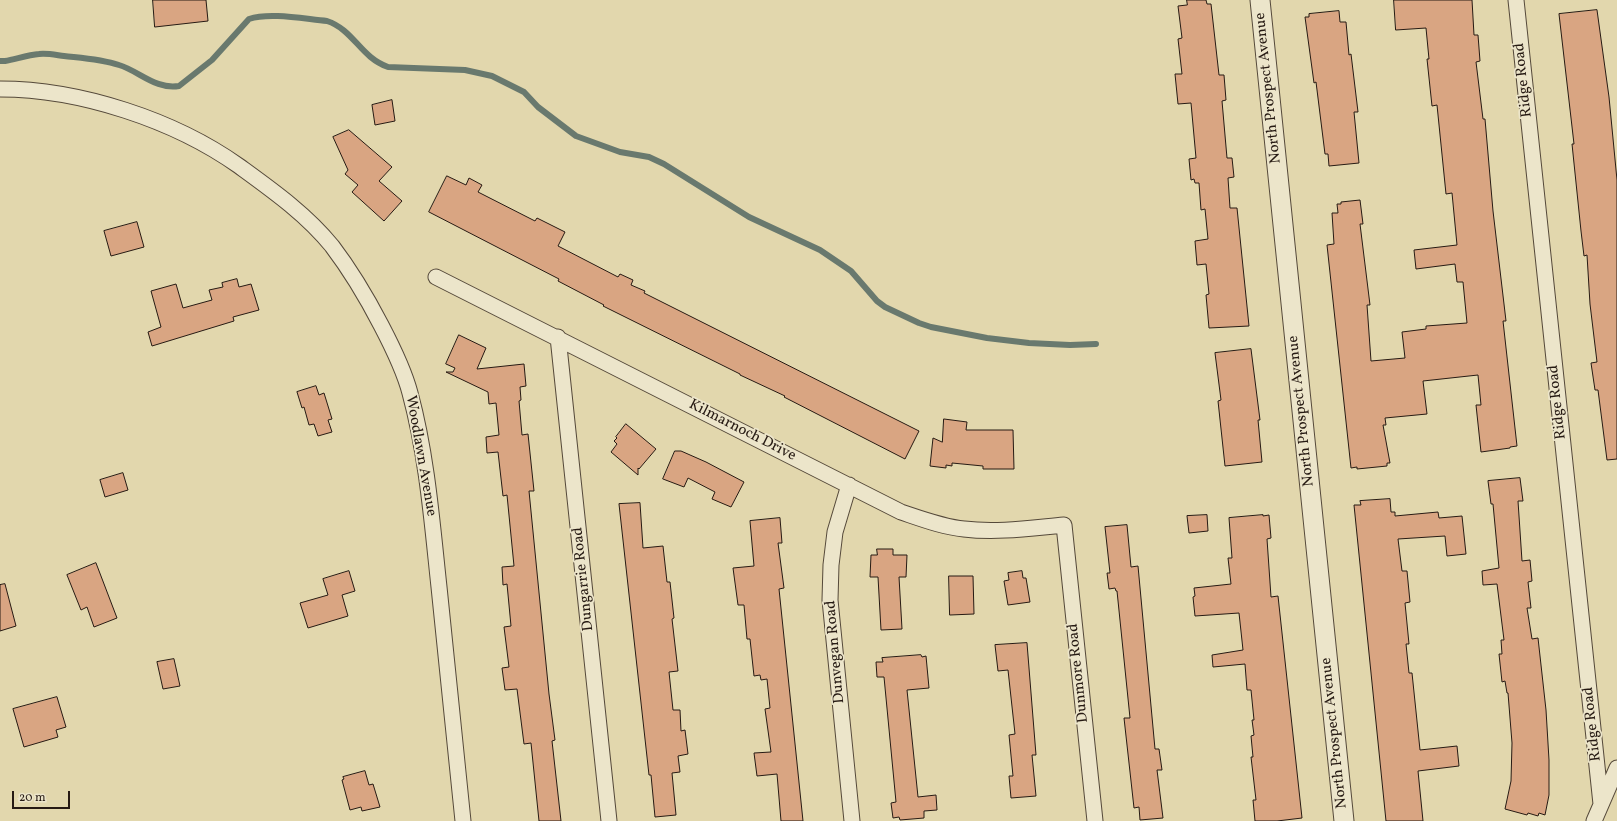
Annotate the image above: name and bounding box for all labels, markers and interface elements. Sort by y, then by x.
street label: North Prospect Avenue [1252,12,1286,164]
street label: Ridge Road [1511,42,1537,118]
street label: North Prospect Avenue [1285,335,1319,487]
street label: Ridge Road [1545,364,1571,440]
street label: Woodlawn Avenue [401,394,439,518]
street label: Kilmarnoch Drive [685,396,799,466]
street label: Dungarrie Road [570,526,598,632]
street label: Dunvegan Road [823,600,849,704]
street label: Dunmore Road [1065,622,1093,724]
street label: North Prospect Avenue [1318,657,1352,809]
street label: Ridge Road [1580,686,1606,762]
scale bar [14,783,72,809]
text: 20 m [19,790,46,806]

